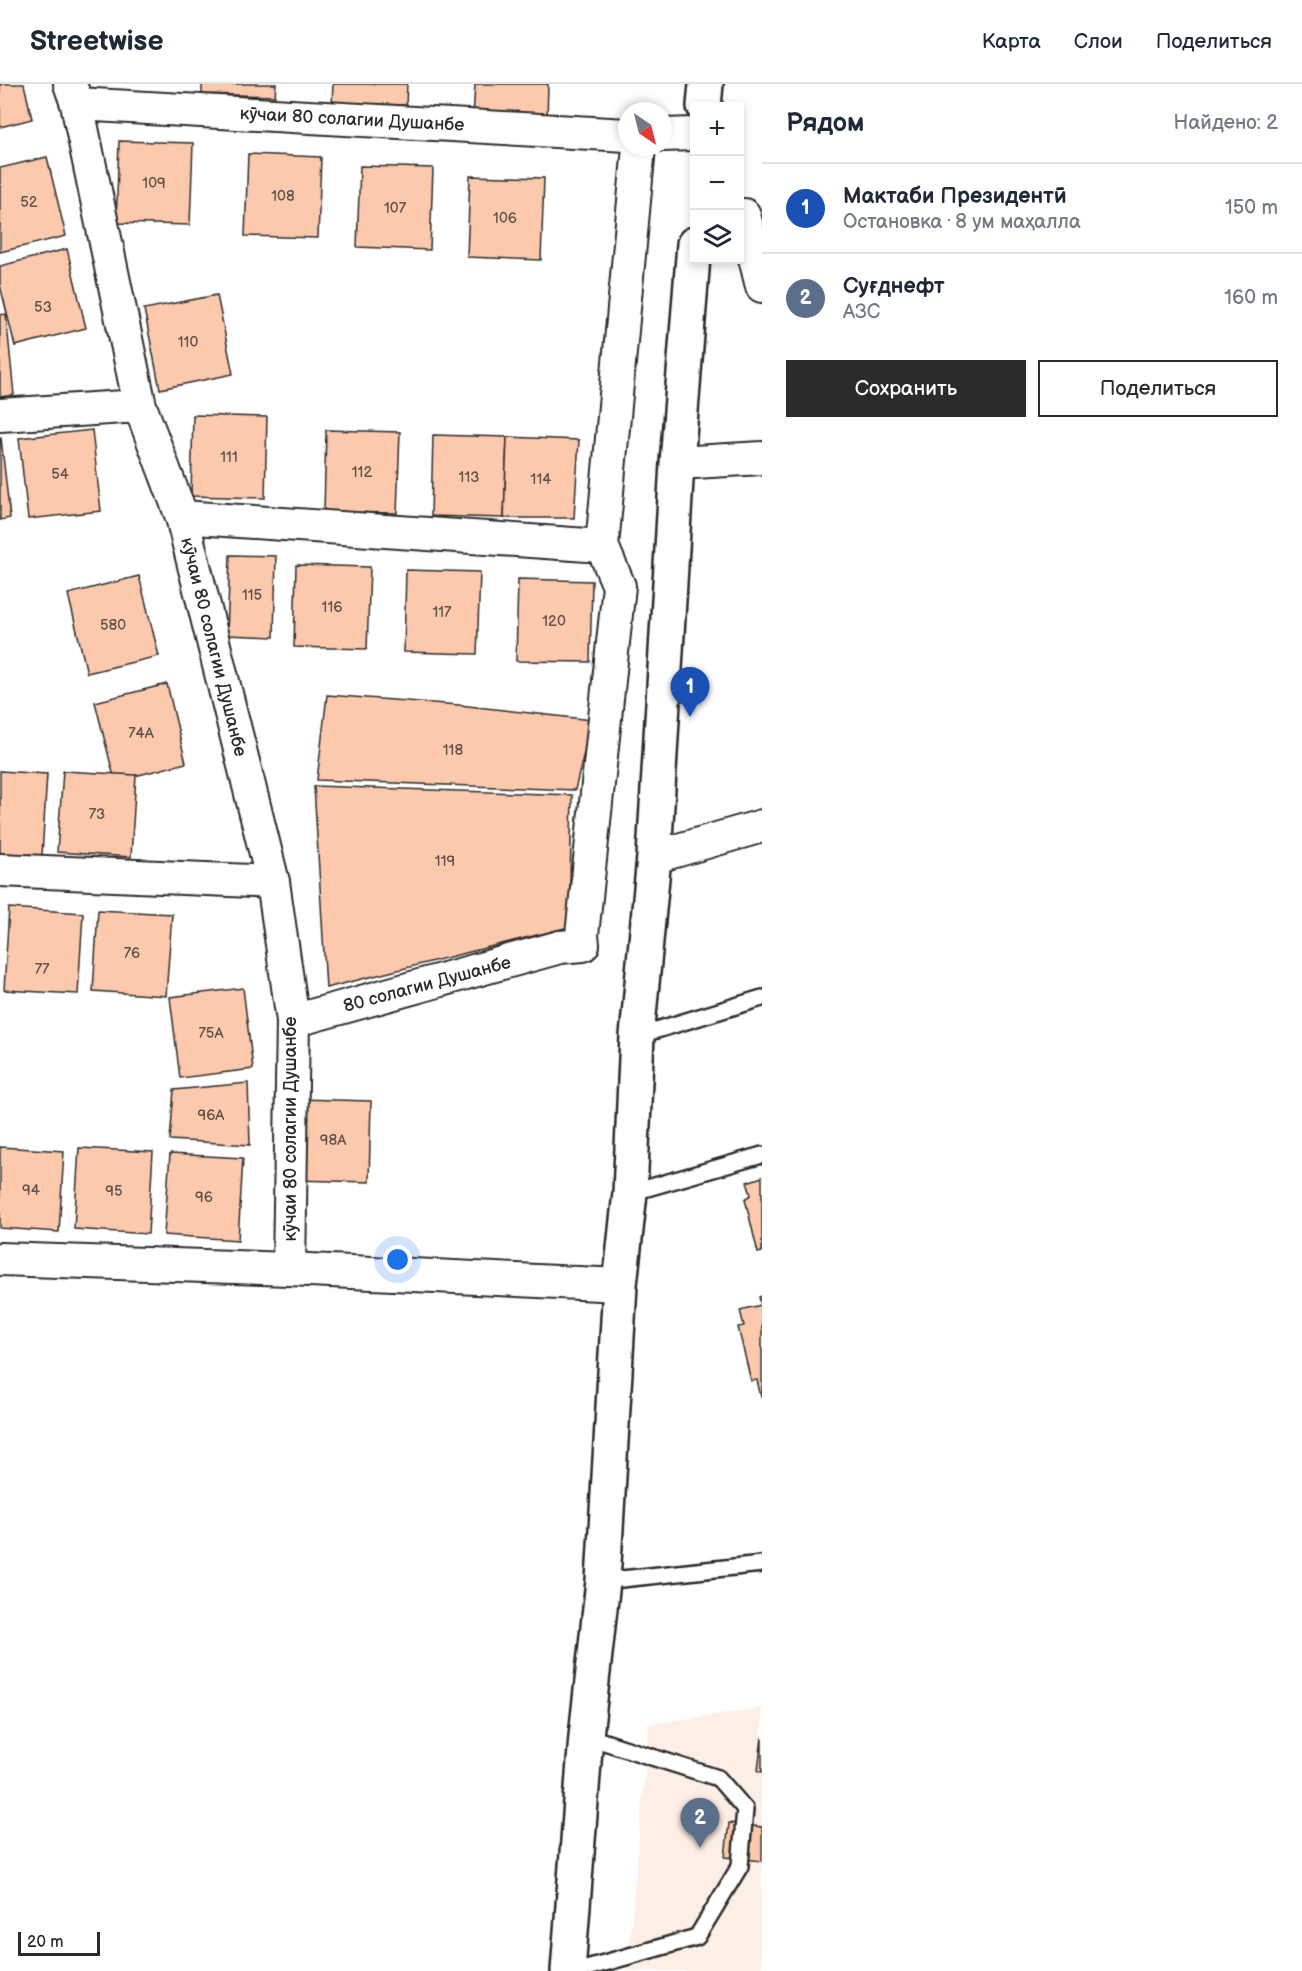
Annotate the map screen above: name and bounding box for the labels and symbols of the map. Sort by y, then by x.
north arrow [618,102,672,156]
street label: кӯчаи 80 солагии Душанбе [239,103,465,136]
house number: 109 [142,174,166,193]
house number: 108 [271,187,295,206]
house number: 52 [20,193,38,212]
house number: 107 [384,199,407,218]
house number: 106 [493,209,517,228]
house number: 53 [34,298,52,317]
house number: 110 [178,333,198,352]
house number: 111 [220,448,238,467]
house number: 112 [352,463,372,482]
house number: 54 [51,465,69,484]
house number: 113 [459,468,479,487]
house number: 114 [531,470,551,489]
street label: кӯчаи 80 солагии Душанбе [176,535,251,759]
house number: 115 [242,586,262,605]
house number: 116 [322,598,342,617]
house number: 117 [433,603,452,622]
house number: 120 [542,612,566,631]
house number: 580 [100,616,126,635]
pin: 1 [670,668,710,717]
house number: 74А [128,724,155,743]
house number: 118 [443,741,463,760]
house number: 73 [89,805,105,824]
house number: 119 [435,852,455,871]
house number: 76 [124,944,140,963]
street label: 80 солагии Душанбе [341,952,513,1017]
house number: 77 [35,960,50,979]
street label: кӯчаи 80 солагии Душанбе [280,1017,301,1241]
house number: 75А [198,1024,224,1043]
house number: 96А [198,1106,225,1125]
house number: 98А [320,1131,347,1150]
house number: 94 [22,1181,40,1200]
house number: 95 [105,1182,123,1201]
house number: 96 [195,1188,213,1207]
your location [383,1245,412,1274]
pin: 2 [680,1798,720,1848]
scale bar [18,1929,100,1956]

